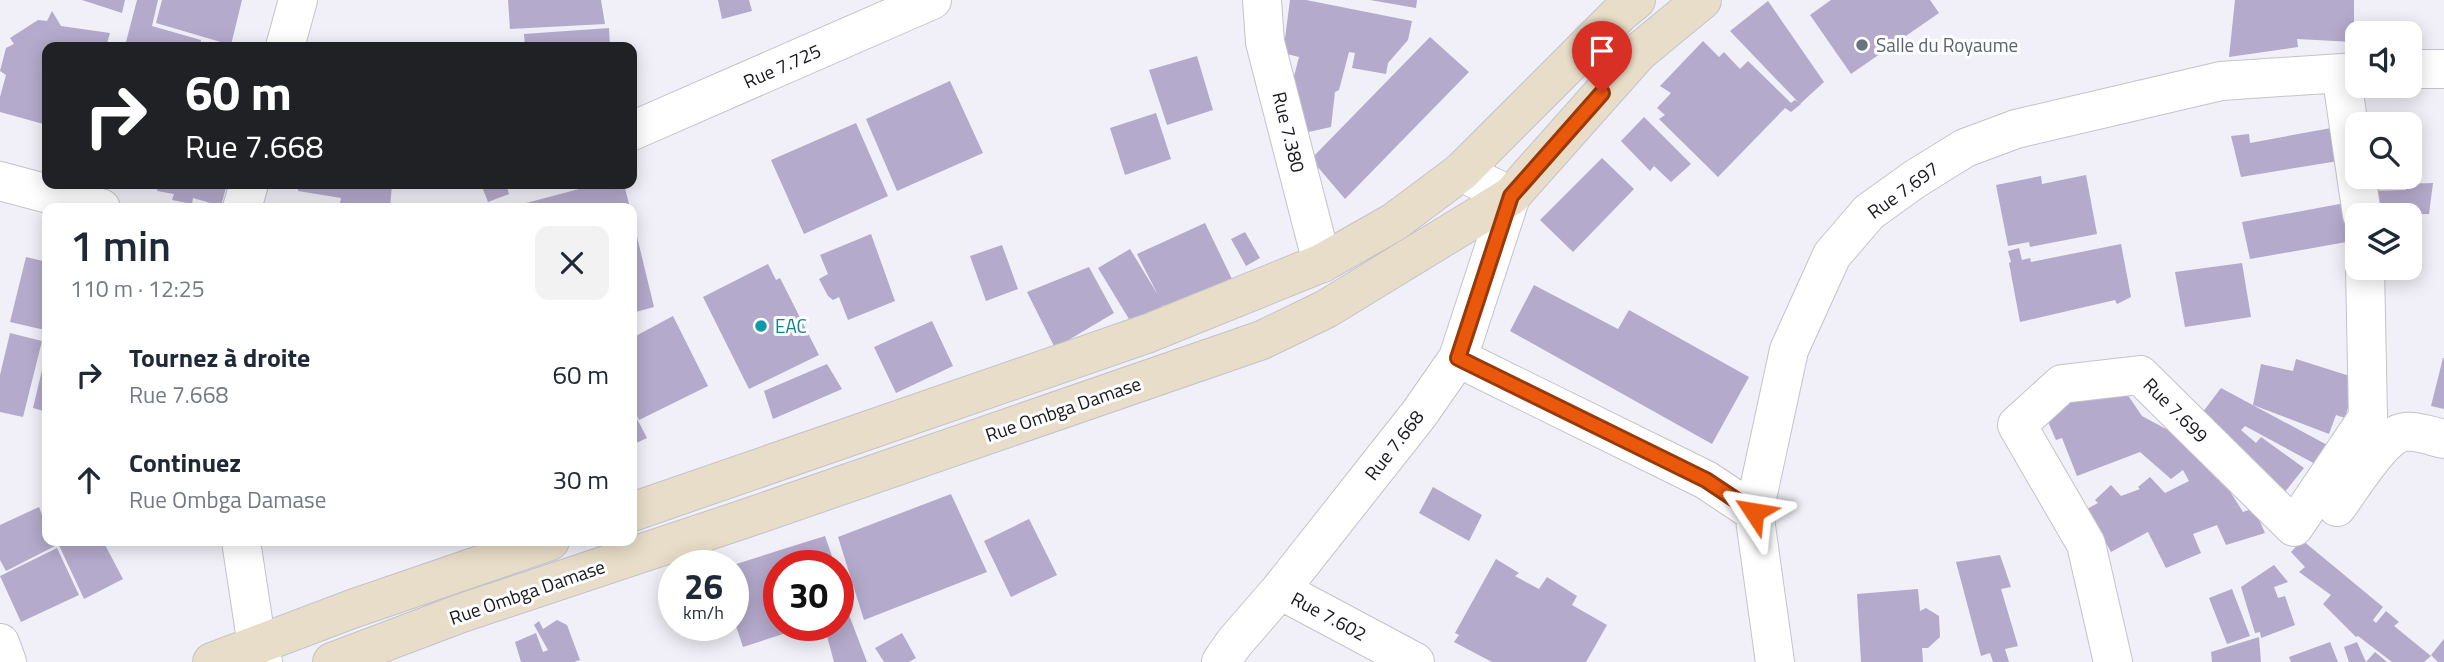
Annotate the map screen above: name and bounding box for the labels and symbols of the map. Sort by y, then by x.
pin [1572,21,1632,93]
place label: Salle du Royaume [1876,30,2018,59]
street label: Rue 7.725 [738,36,825,96]
marker: Salle du Royaume [1854,37,1870,53]
street label: Rue 7.380 [1265,88,1313,175]
street label: Rue 7.697 [1861,154,1944,225]
place label: EAC [775,311,807,340]
marker: EAC [753,318,769,334]
street label: Rue Ombga Damase [981,368,1145,449]
street label: Rue 7.699 [2137,370,2216,449]
street label: Rue 7.668 [1357,403,1431,486]
position arrow [1717,475,1791,549]
speed limit sign: 30 [763,550,854,641]
street label: Rue Ombga Damase [445,551,609,632]
street label: Rue 7.602 [1286,583,1372,648]

